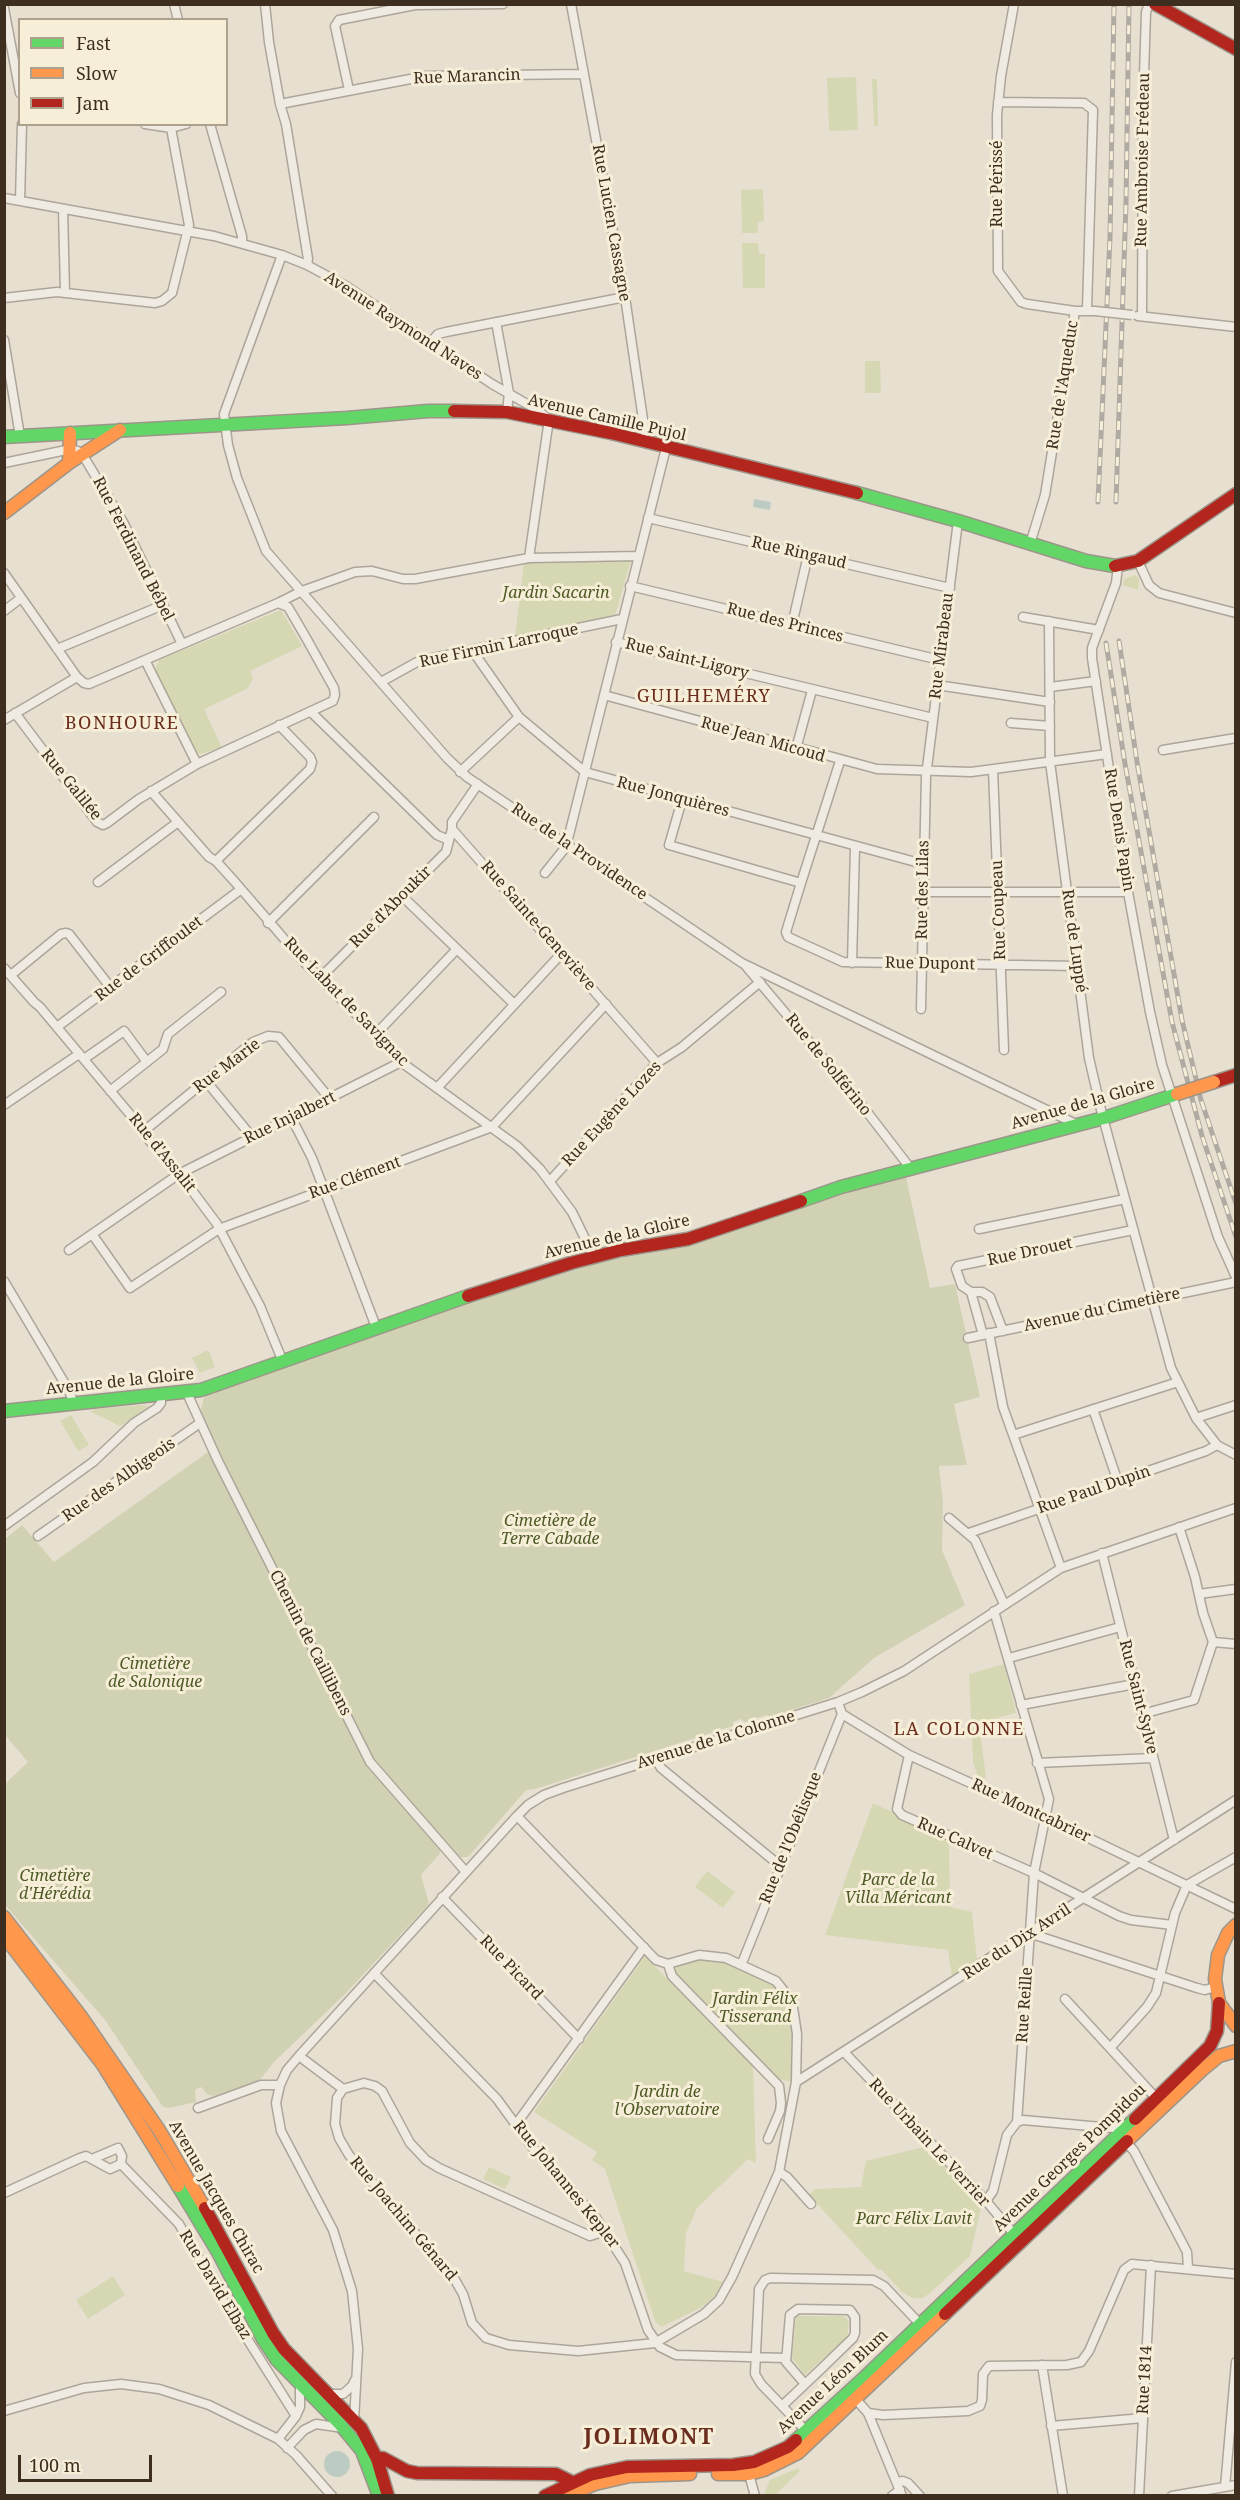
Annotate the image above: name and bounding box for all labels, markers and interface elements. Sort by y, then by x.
legend [18,18,228,126]
text: Fast [76,31,111,55]
text: Slow [76,61,117,85]
street label: Rue Marancin [413,66,521,88]
street label: Rue Ambroise Frédeau [1132,73,1154,247]
text: Jam [76,91,110,115]
street label: Rue Périssé [987,140,1007,228]
street label: Rue Lucien Cassagne [588,143,634,303]
street label: Avenue Raymond Naves [320,268,486,384]
street label: Rue de l'Aqueduc [1043,319,1083,451]
street label: Avenue Camille Pujol [526,390,688,446]
street label: Rue Ferdinand Bébel [88,474,178,624]
street label: Rue Ringaud [750,533,848,573]
park label: Jardin Sacarin [503,583,609,603]
street label: Rue Mirabeau [926,592,958,700]
street label: Rue des Princes [725,599,845,647]
street label: Rue Firmin Larroque [418,620,580,672]
street label: Rue Saint-Ligory [623,634,751,684]
district label: GUILHEMÉRY [637,686,771,708]
district label: BONHOURE [65,713,179,735]
street label: Rue Jean Micoud [699,713,827,767]
street label: Rue Galilée [36,746,106,824]
street label: Rue Denis Papin [1100,767,1138,893]
street label: Rue Jonquières [615,773,731,821]
street label: Rue de la Providence [507,799,651,905]
street label: Rue des Lilas [913,840,933,940]
street label: Rue Sainte-Geneviève [477,857,599,995]
street label: Rue Coupeau [988,860,1010,960]
street label: Rue d'Aboukir [346,862,436,952]
street label: Rue de Luppé [1057,888,1091,994]
street label: Rue de Griffoulet [91,912,207,1006]
street label: Rue Labat de Savignac [280,934,412,1070]
street label: Rue Dupont [885,954,975,974]
street label: Rue de Solférino [781,1010,875,1120]
street label: Rue Marie [190,1035,264,1097]
street label: Rue Eugène Lozes [558,1057,666,1171]
street label: Avenue de la Gloire [1009,1074,1157,1134]
street label: Rue Injalbert [241,1087,339,1149]
street label: Rue d'Assalit [124,1110,200,1196]
street label: Rue Clément [306,1153,404,1203]
street label: Avenue de la Gloire [542,1211,692,1263]
street label: Rue Drouet [986,1234,1074,1270]
street label: Avenue du Cimetière [1022,1284,1182,1336]
street label: Avenue de la Gloire [45,1365,195,1399]
street label: Rue des Albigeois [59,1434,179,1526]
street label: Rue Paul Dupin [1035,1462,1153,1518]
park label: Cimetière de Terre Cabade [501,1511,599,1549]
street label: Chemin de Caillibens [265,1567,355,1719]
street label: Rue Saint-Sylve [1114,1638,1162,1756]
park label: Cimetière de Salonique [108,1654,202,1692]
street label: Avenue de la Colonne [635,1707,797,1773]
district label: LA COLONNE [893,1719,1025,1741]
street label: Rue de l'Obélisque [756,1769,826,1907]
street label: Rue Montcabrier [968,1775,1094,1847]
street label: Rue Calvet [914,1814,996,1864]
park label: Cimetière d'Hérédia [19,1866,91,1904]
park label: Parc de la Villa Méricant [845,1870,951,1908]
street label: Rue du Dix Avril [959,1900,1075,1984]
street label: Rue Picard [475,1932,547,2004]
street label: Rue Reille [1013,1966,1037,2044]
park label: Jardin Félix Tisserand [712,1989,798,2027]
street label: Rue Urbain Le Verrier [865,2075,993,2211]
street label: Avenue Georges Pompidou [990,2080,1150,2236]
park label: Jardin de l'Observatoire [615,2082,719,2120]
street label: Avenue Jacques Chirac [164,2117,268,2277]
street label: Rue Johannes Kepler [509,2117,623,2253]
street label: Rue Joachim Génard [345,2153,461,2285]
park label: Parc Félix Lavit [856,2209,972,2229]
street label: Rue David Elbaz [175,2227,255,2343]
street label: Avenue Léon Blum [774,2326,892,2438]
street label: Rue 1814 [1134,2345,1156,2415]
district label: JOLIMONT [583,2425,715,2451]
scale bar [21,2443,154,2481]
text: 100 m [29,2453,81,2477]

